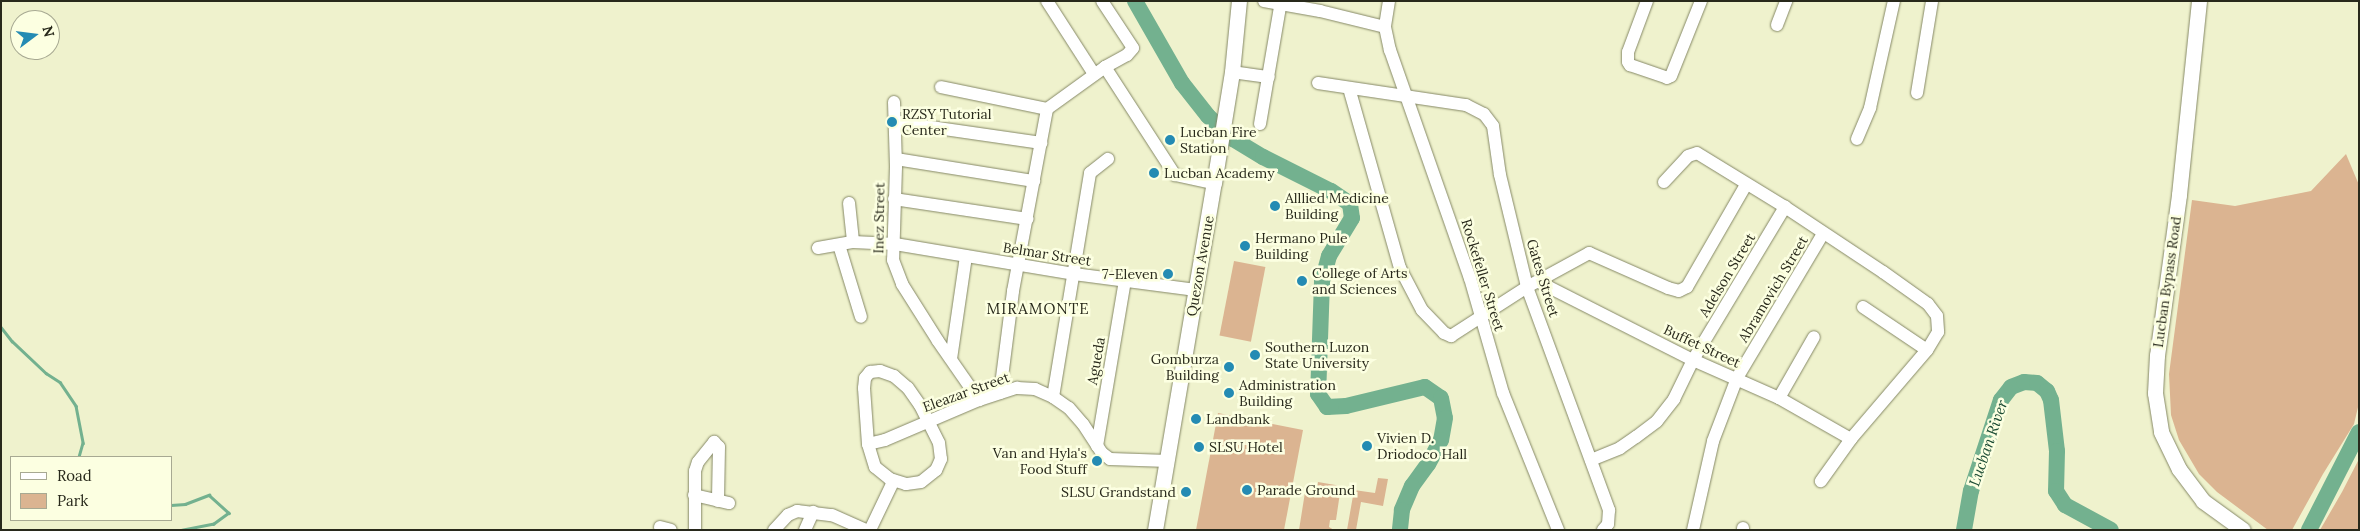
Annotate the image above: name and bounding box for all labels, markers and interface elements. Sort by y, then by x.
north arrow [10,10,60,60]
text: N [38,24,59,39]
place label: RZSY Tutorial Center [902,106,992,138]
marker: RZSY Tutorial Center [886,116,898,128]
place label: Lucban Fire Station [1180,124,1257,156]
marker: Lucban Fire Station [1164,134,1176,146]
place label: Lucban Academy [1164,165,1275,181]
marker: Lucban Academy [1148,167,1160,179]
street label: Inez Street [870,182,888,254]
place label: Alllied Medicine Building [1285,190,1389,222]
marker: Alllied Medicine Building [1269,200,1281,212]
street label: Quezon Avenue [1183,214,1217,318]
street label: Lucban Bypass Road [2149,215,2185,349]
street label: Rockefeller Street [1458,217,1508,333]
place label: Hermano Pule Building [1255,230,1348,262]
street label: Adelson Street [1695,230,1759,320]
street label: Abramovich Street [1735,233,1811,345]
street label: Gates Street [1523,237,1563,319]
street label: Belmar Street [1002,239,1092,269]
marker: Hermano Pule Building [1239,240,1251,252]
place label: College of Arts and Sciences [1312,265,1407,298]
place label: 7-Eleven [1102,266,1158,282]
marker: 7-Eleven [1162,268,1174,280]
marker: College of Arts and Sciences [1296,275,1308,287]
district label: MIRAMONTE [985,300,1091,318]
street label: Buffet Street [1661,321,1743,371]
street label: Agueda [1084,336,1108,386]
place label: Southern Luzon State University [1265,339,1369,372]
marker: Southern Luzon State University [1249,349,1261,361]
place label: Gomburza Building [1151,351,1219,384]
marker: Gomburza Building [1223,361,1235,373]
street label: Eleazar Street [920,369,1012,415]
place label: Administration Building [1239,377,1336,410]
marker: Administration Building [1223,387,1235,399]
water label: Lucban River [1965,398,2011,488]
place label: Landbank [1206,411,1270,427]
marker: Landbank [1190,413,1202,425]
place label: Vivien D. Driodoco Hall [1377,430,1467,462]
place label: SLSU Hotel [1209,439,1283,455]
marker: Vivien D. Driodoco Hall [1361,440,1373,452]
marker: SLSU Hotel [1193,441,1205,453]
place label: Van and Hyla's Food Stuff [993,445,1087,478]
marker: Van and Hyla's Food Stuff [1091,455,1103,467]
legend [10,456,172,521]
text: Road [57,466,92,485]
place label: Parade Ground [1257,482,1355,498]
place label: SLSU Grandstand [1061,484,1176,500]
marker: Parade Ground [1241,484,1253,496]
marker: SLSU Grandstand [1180,486,1192,498]
text: Park [57,491,88,510]

